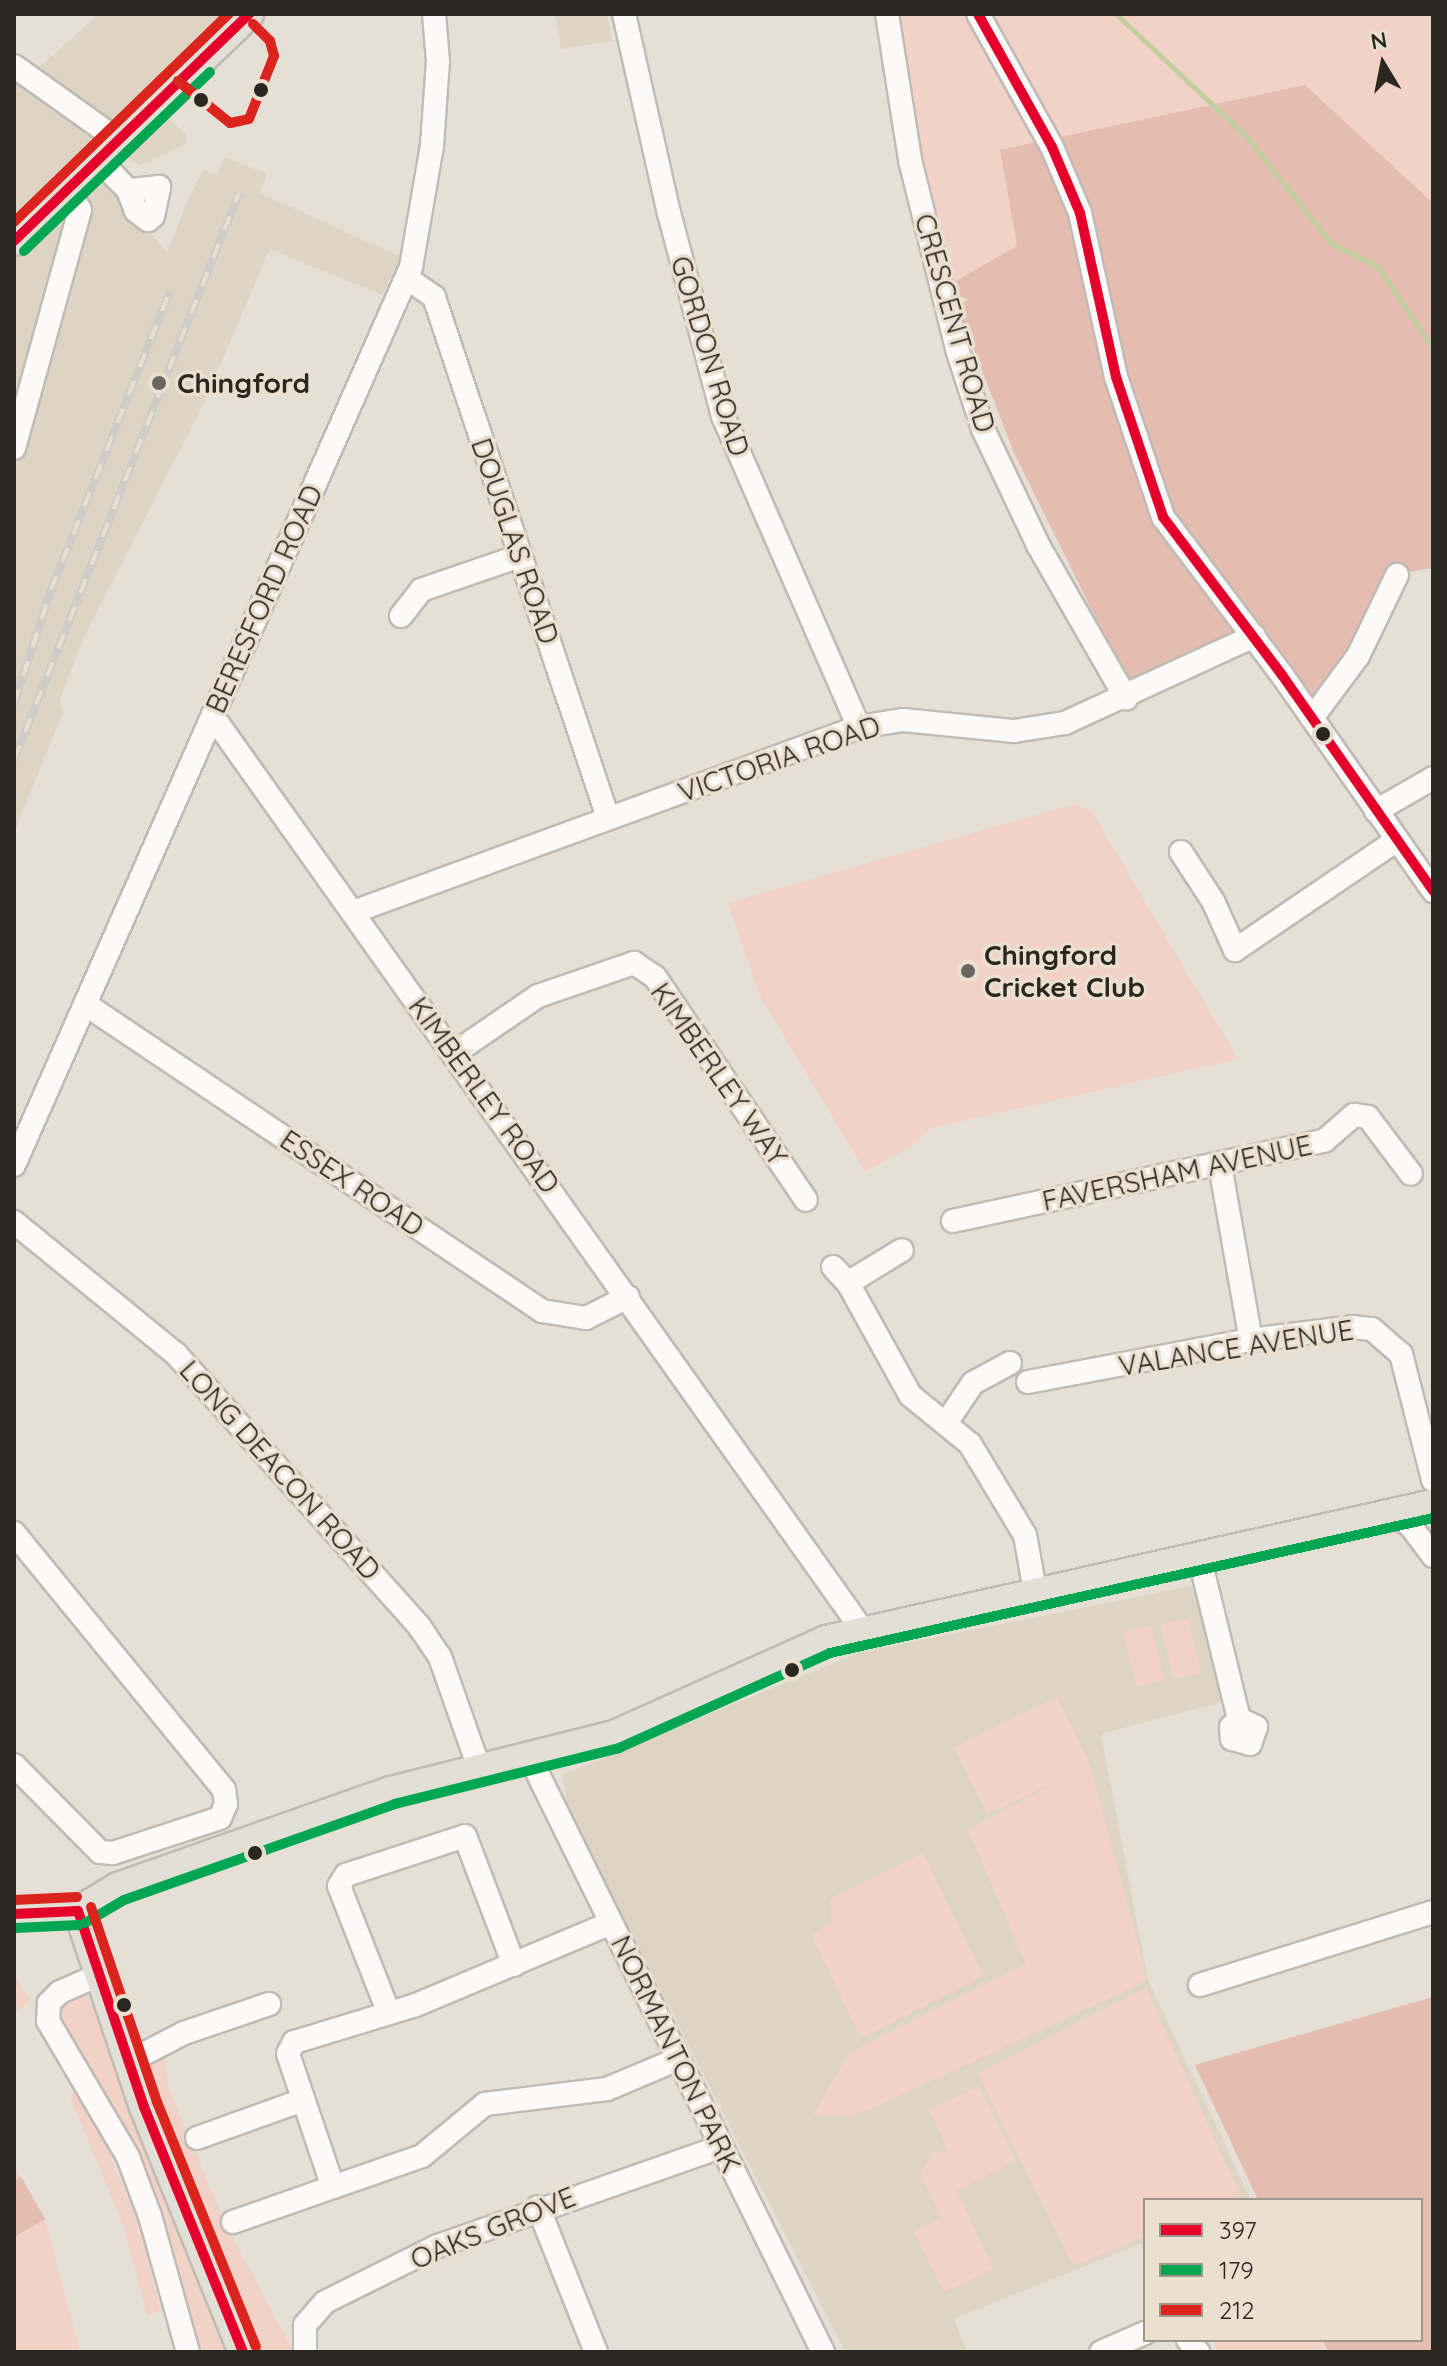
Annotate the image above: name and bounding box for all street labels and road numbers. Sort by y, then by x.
street label: CRESCENT ROAD [908,210,1002,436]
street label: GORDON ROAD [664,252,756,460]
street label: DOUGLAS ROAD [464,434,566,648]
street label: BERESFORD ROAD [199,480,329,718]
street label: VICTORIA ROAD [674,709,884,809]
street label: KIMBERLEY WAY [644,976,794,1172]
street label: KIMBERLEY ROAD [402,990,566,1200]
street label: ESSEX ROAD [274,1123,430,1243]
street label: FAVERSHAM AVENUE [1039,1128,1315,1218]
street label: VALANCE AVENUE [1116,1313,1356,1383]
street label: LONG DEACON ROAD [173,1353,387,1587]
street label: NORMANTON PARK [604,1930,748,2178]
street label: OAKS GROVE [406,2180,580,2276]

